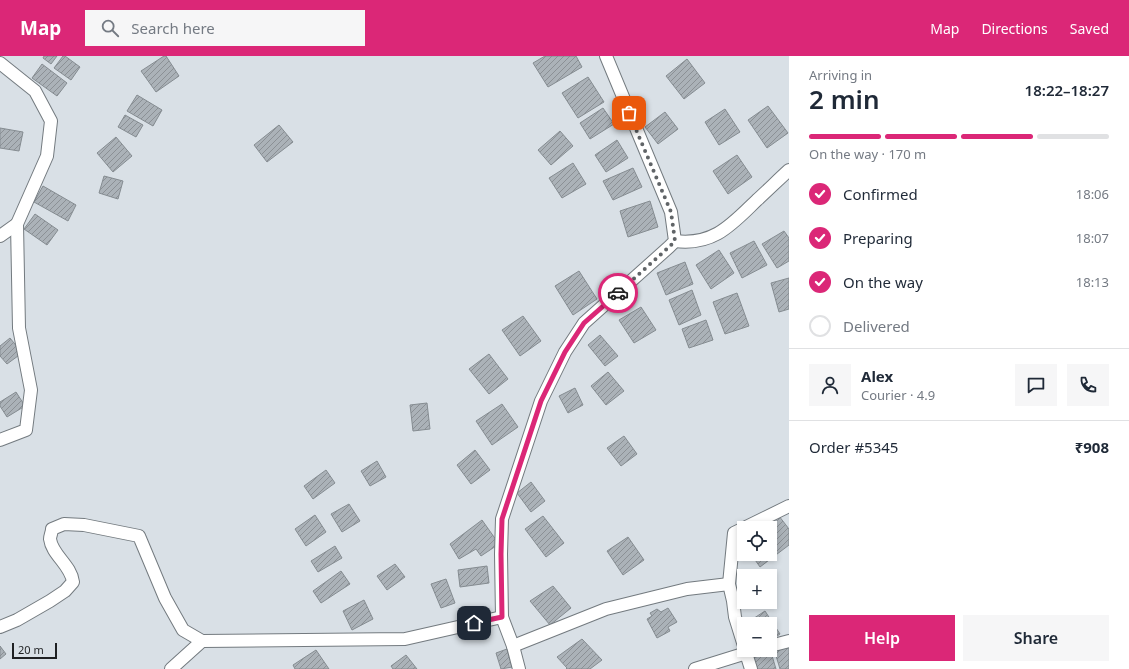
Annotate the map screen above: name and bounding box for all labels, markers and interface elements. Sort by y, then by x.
search box [85,10,365,46]
text: Map [20,15,61,41]
icon: search [99,17,121,39]
text: Search here [131,18,215,38]
text: Map [930,19,959,38]
text: Directions [981,19,1048,38]
text: Saved [1070,19,1109,38]
text: Arriving in [809,66,872,84]
text: 18:22–18:27 [1025,80,1109,100]
text: 2 min [809,81,880,117]
pin [612,96,646,130]
icon: bag [618,102,640,124]
text: On the way · 170 m [809,145,926,163]
icon: check [809,183,831,205]
text: Confirmed [843,184,918,204]
text: 18:06 [1076,185,1109,203]
icon: check [809,227,831,249]
text: Preparing [843,228,913,248]
text: 18:07 [1076,229,1109,247]
icon: check [809,271,831,293]
text: On the way [843,272,923,292]
courier [598,273,638,313]
text: 18:13 [1076,273,1109,291]
icon: car [607,282,629,304]
text: Delivered [843,316,910,336]
button: person [809,364,851,406]
button: chat [1015,364,1057,406]
button: phone [1067,364,1109,406]
text: Alex [861,366,893,386]
text: Courier · 4.9 [861,386,935,404]
text: Order #5345 [809,437,898,457]
text: ₹908 [1075,437,1109,457]
map controls [737,521,777,657]
button: locate [737,521,777,561]
button: + [737,569,777,609]
pin [457,606,491,640]
icon: home [463,612,485,634]
button: Help [809,615,955,661]
button: Share [963,615,1109,661]
button: − [737,617,777,657]
scale bar [12,641,57,660]
text: 20 m [18,642,44,657]

